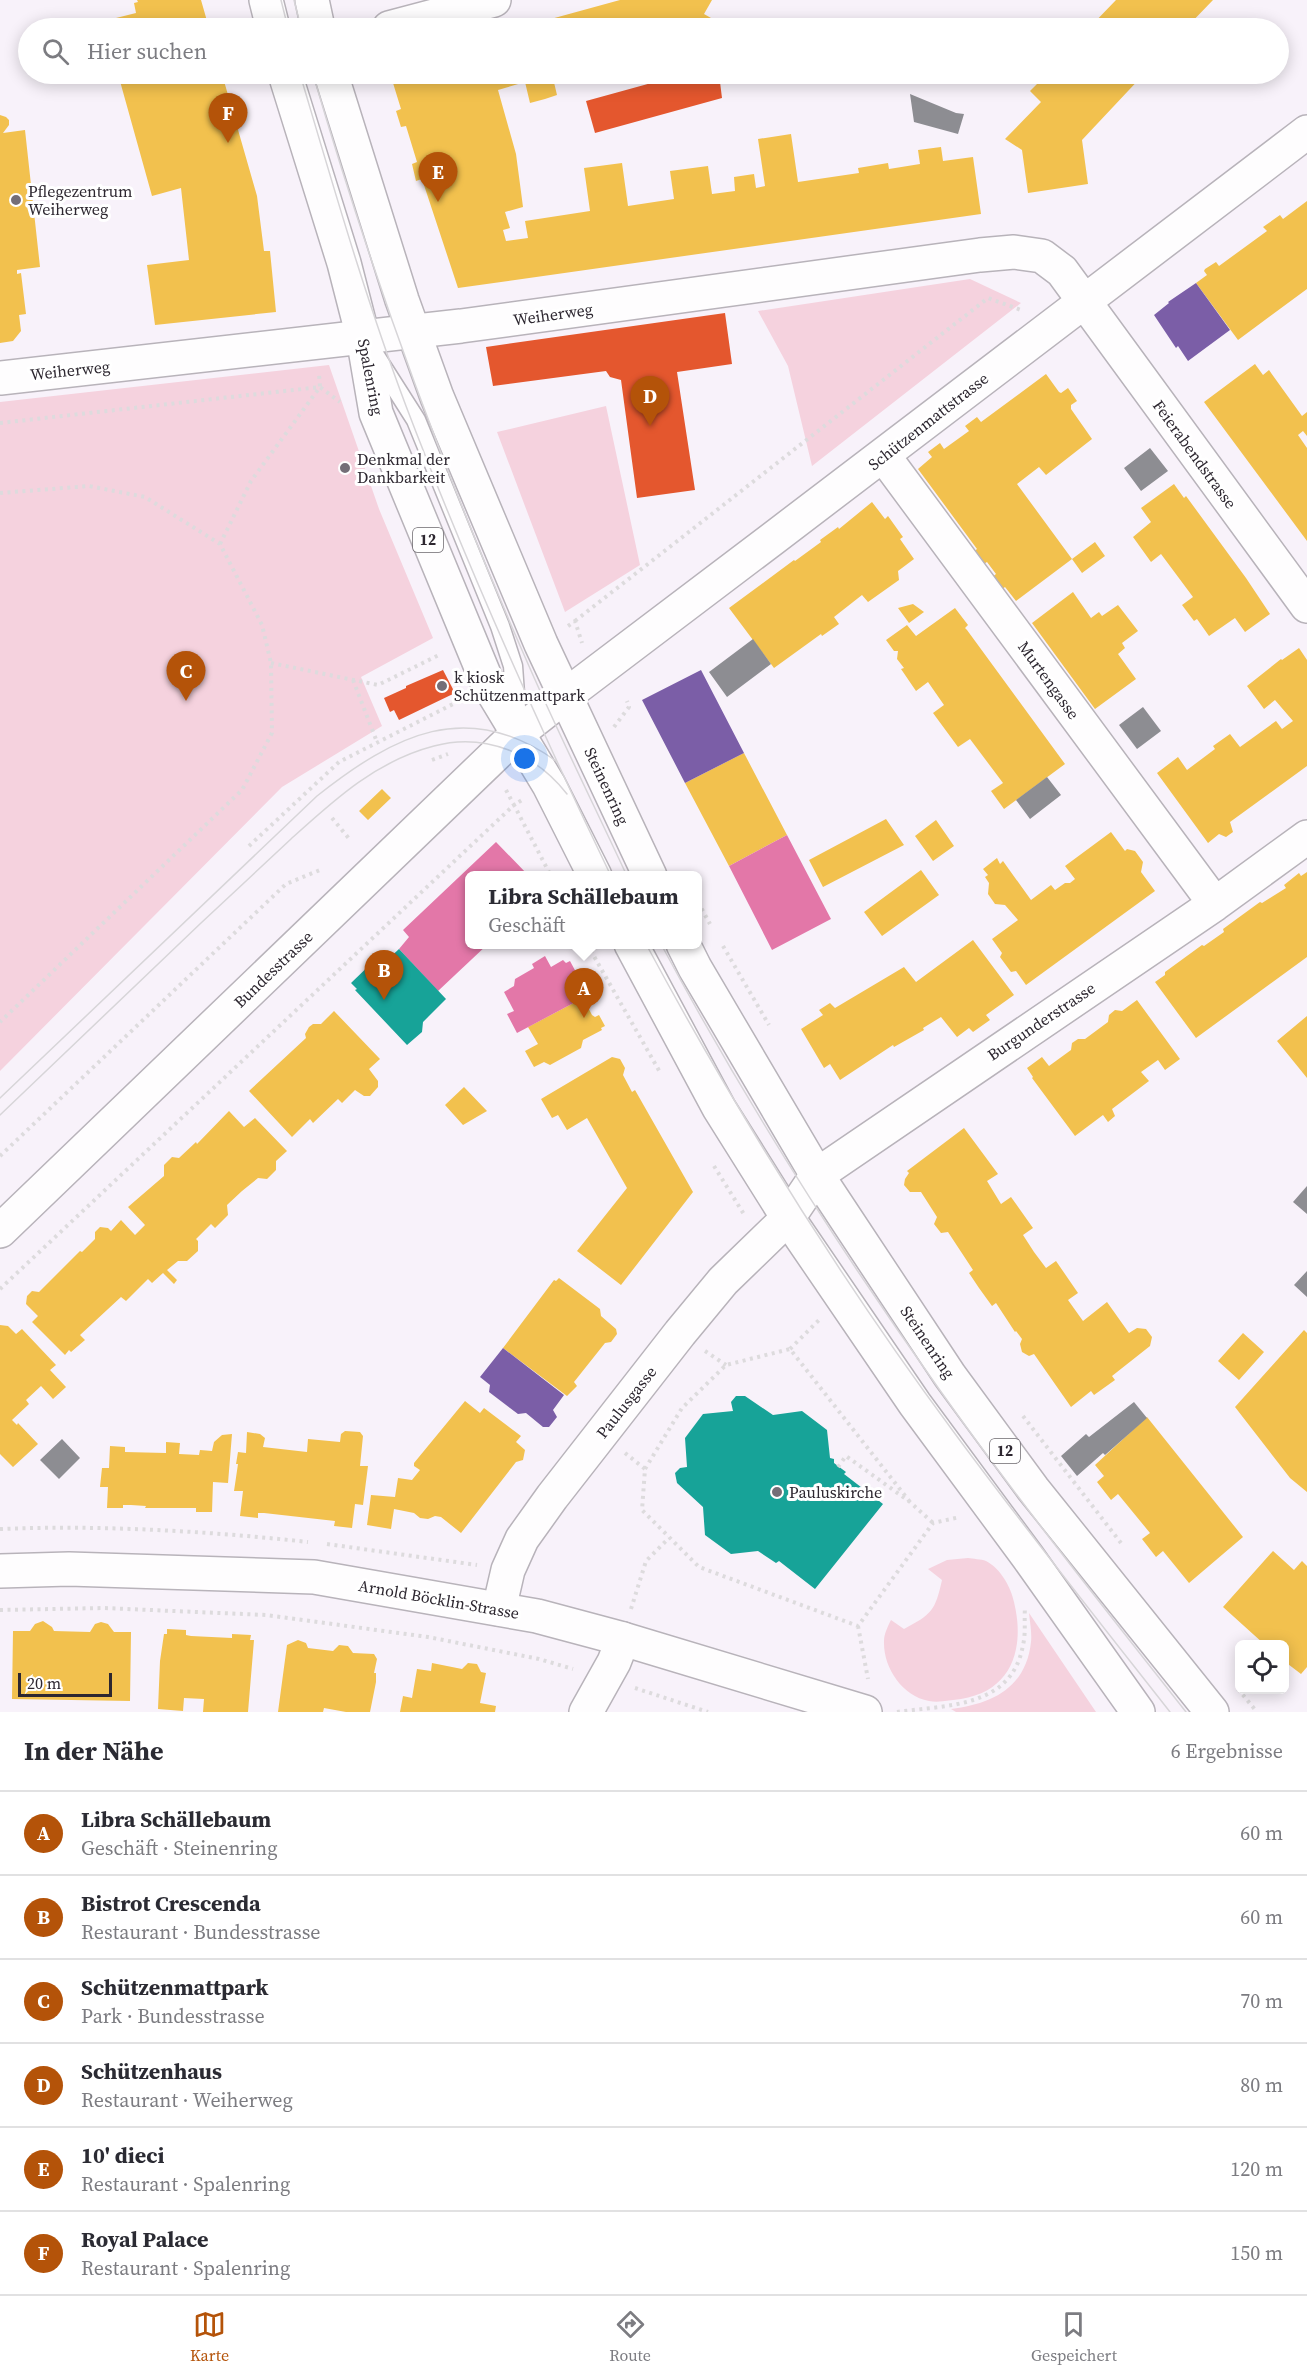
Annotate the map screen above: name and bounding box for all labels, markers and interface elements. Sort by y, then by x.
search box [18,18,1289,84]
icon: search [39,35,72,68]
text: Hier suchen [87,36,207,66]
pin: F [208,94,248,143]
pin: E [418,152,458,202]
place label: Pflegezentrum Weiherweg [28,180,132,220]
marker: Pflegezentrum Weiherweg [9,193,23,207]
street label: Weiherweg [512,298,594,330]
street label: Spalenring [353,337,389,417]
street label: Weiherweg [29,355,111,385]
street label: Schützenmattstrasse [863,367,993,475]
pin: D [630,376,670,426]
street label: Feierabendstrasse [1148,395,1242,513]
place label: Denkmal der Dankbarkeit [357,448,450,488]
marker: Denkmal der Dankbarkeit [338,461,352,475]
road number: 12 [413,528,443,552]
street label: Murtengasse [1013,636,1085,724]
pin: C [166,652,206,701]
place label: k kiosk Schützenmattpark [454,666,585,706]
marker: k kiosk Schützenmattpark [435,679,449,693]
your location [510,744,539,773]
street label: Steinenring [579,744,635,828]
popup [465,871,702,949]
text: Libra Schällebaum [488,881,679,911]
text: Geschäft [488,911,565,939]
street label: Bundesstrasse [229,926,317,1012]
pin: B [364,950,404,1000]
pin: A [564,968,604,1018]
street label: Burgunderstrasse [983,977,1099,1065]
street label: Steinenring [896,1301,960,1383]
street label: Paulusgasse [591,1361,661,1443]
road number: 12 [990,1439,1020,1463]
place label: Pauluskirche [789,1481,882,1503]
marker: Pauluskirche [770,1485,784,1499]
street label: Arnold Böcklin-Strasse [357,1574,521,1624]
map controls [1235,1640,1289,1694]
button: locate [1235,1640,1289,1694]
scale bar [18,1670,112,1698]
text: 20 m [27,1672,61,1694]
text: In der Nähe [24,1733,164,1769]
text: 6 Ergebnisse [1171,1737,1283,1765]
text: Libra Schällebaum [81,1804,271,1834]
text: A [37,1819,50,1847]
text: 60 m [1240,1819,1283,1847]
text: Geschäft · Steinenring [81,1834,278,1862]
text: Bistrot Crescenda [81,1888,261,1918]
text: B [37,1903,50,1931]
text: 60 m [1240,1903,1283,1931]
text: Restaurant · Bundesstrasse [81,1918,321,1946]
text: Schützenmattpark [81,1972,269,2002]
text: C [37,1987,50,2015]
text: 70 m [1240,1987,1283,2015]
text: Park · Bundesstrasse [81,2002,265,2030]
text: Schützenhaus [81,2056,222,2086]
text: D [36,2071,51,2099]
text: 80 m [1240,2071,1283,2099]
text: Restaurant · Weiherweg [81,2086,293,2114]
text: 10' dieci [81,2140,164,2170]
text: E [38,2155,49,2183]
text: 120 m [1230,2155,1283,2183]
text: Restaurant · Spalenring [81,2170,290,2198]
text: Royal Palace [81,2224,209,2254]
text: F [38,2239,49,2267]
text: 150 m [1230,2239,1283,2267]
text: Restaurant · Spalenring [81,2254,290,2282]
tab: Karte [190,2308,229,2366]
tab: Route [609,2308,651,2366]
tab: Gespeichert [1031,2308,1117,2366]

